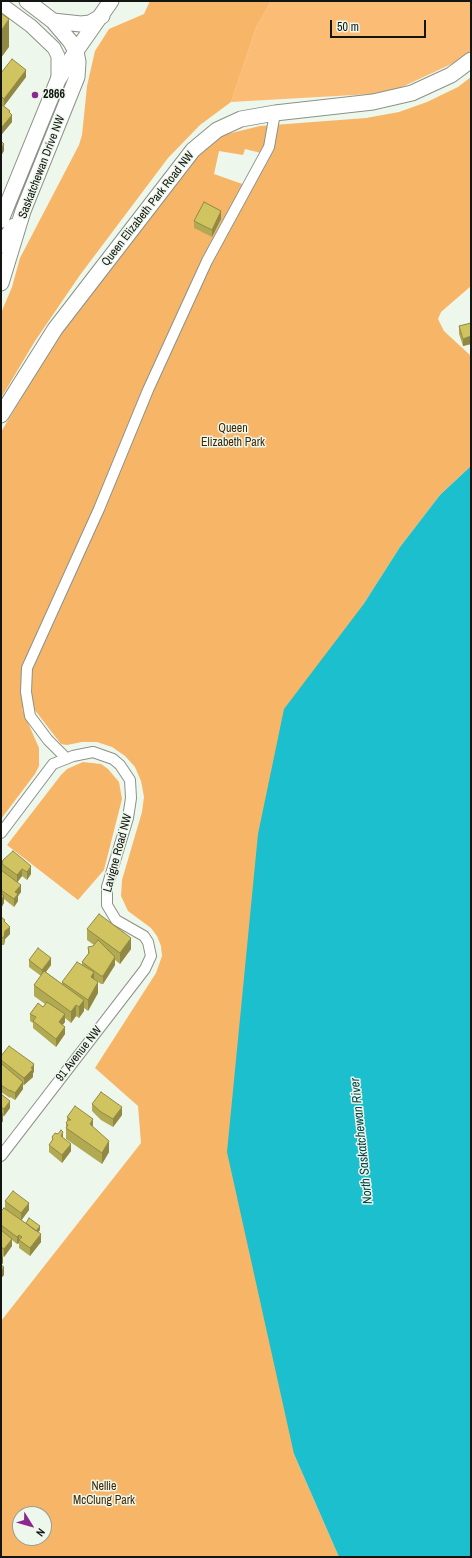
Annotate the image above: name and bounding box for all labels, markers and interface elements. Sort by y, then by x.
scale bar [332,12,428,38]
text: 50 m [337,19,359,35]
place label: 2866 [43,88,65,102]
marker: 2866 [30,90,40,100]
street label: Saskatchewan Drive NW [16,113,68,221]
street label: Queen Elizabeth Park Road NW [99,149,197,269]
park label: Queen Elizabeth Park [201,422,265,450]
street label: Lavigne Road NW [101,812,135,894]
street label: 91 Avenue NW [53,1024,105,1084]
water label: North Saskatchewan River [348,1077,376,1205]
park label: Nellie McClung Park [73,1480,135,1508]
north arrow [12,1506,52,1546]
text: N [33,1526,48,1539]

